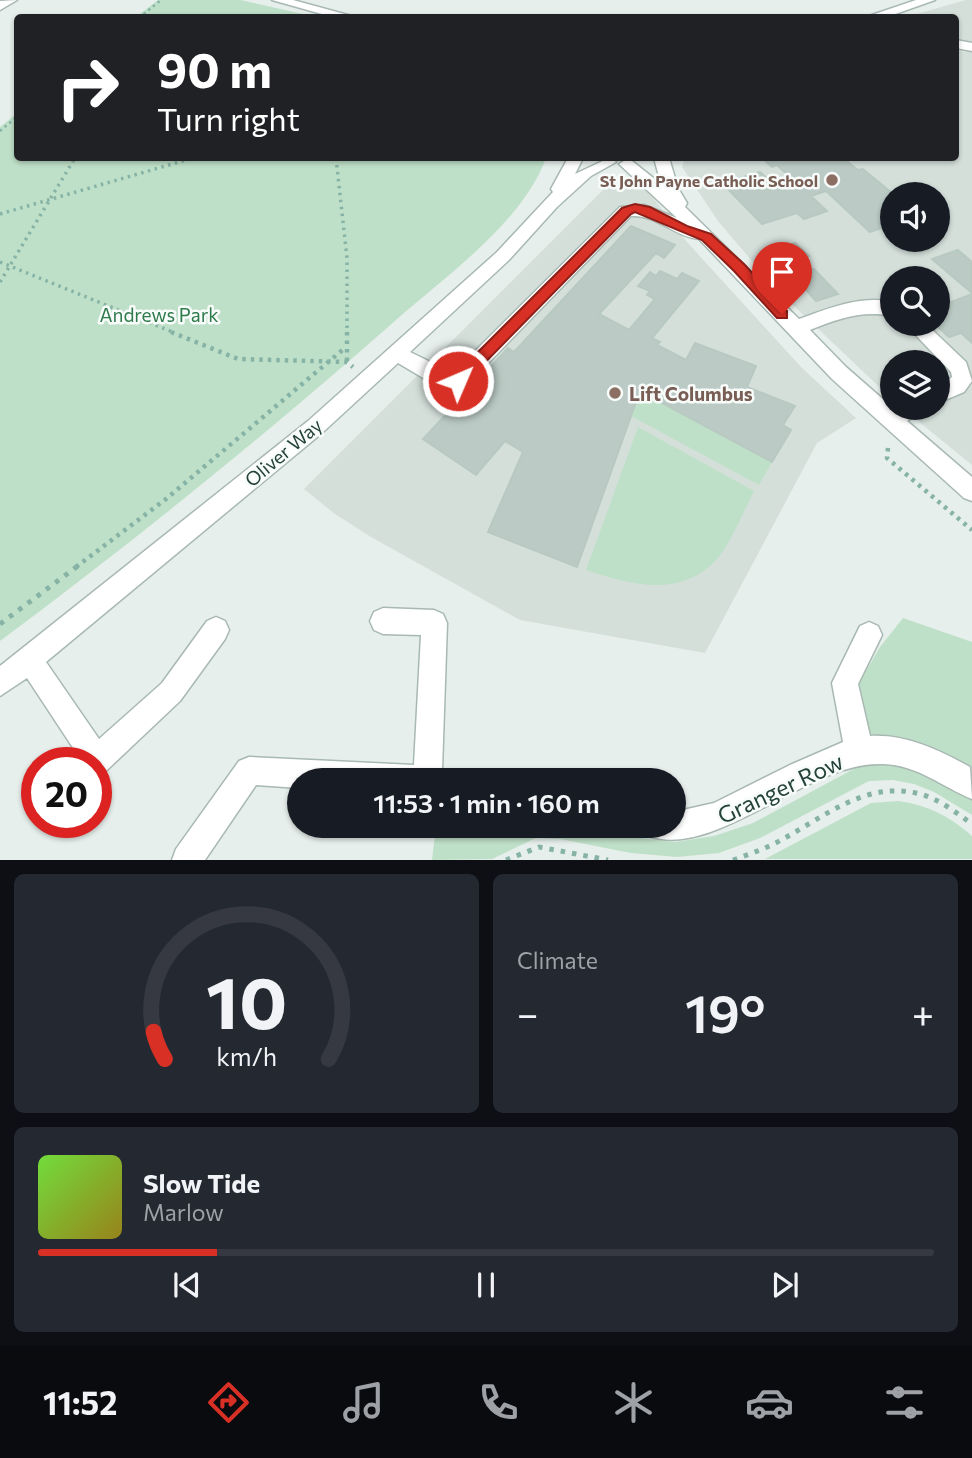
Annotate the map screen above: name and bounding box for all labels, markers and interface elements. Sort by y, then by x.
text: 90 m [157,38,272,98]
icon: right [42,42,133,133]
text: Turn right [157,98,300,138]
place label: St John Payne Catholic School [600,171,818,190]
marker: St John Payne Catholic School [824,172,840,188]
map controls [880,182,950,420]
button: sound [880,182,950,252]
pin [752,242,812,314]
icon: arrive [763,253,801,291]
button: search [880,266,950,336]
park label: Andrews Park [99,303,219,326]
position arrow [421,344,495,418]
button: layers [880,350,950,420]
place label: Lift Columbus [629,382,753,405]
marker: Lift Columbus [607,385,623,401]
street label: Oliver Way [240,413,326,491]
speed limit sign: 20 [21,747,112,838]
street label: Granger Row [713,747,847,829]
text: 11:53 · 1 min · 160 m [373,787,600,818]
text: Climate [517,946,598,974]
text: 10 [206,956,287,1045]
text: 19° [685,980,765,1044]
text: − [517,989,539,1036]
text: + [912,989,934,1036]
text: km/h [216,1041,277,1071]
text: Slow Tide [143,1167,260,1198]
text: Marlow [143,1198,224,1226]
icon: previous [168,1266,206,1304]
icon: pause [467,1266,505,1304]
icon: next [766,1266,804,1304]
icon: directions [204,1378,253,1427]
icon: music [339,1378,388,1427]
icon: phone [474,1378,523,1427]
icon: climate [609,1378,658,1427]
icon: car [745,1378,794,1427]
icon: filters [880,1378,929,1427]
text: 11:52 [43,1382,117,1422]

